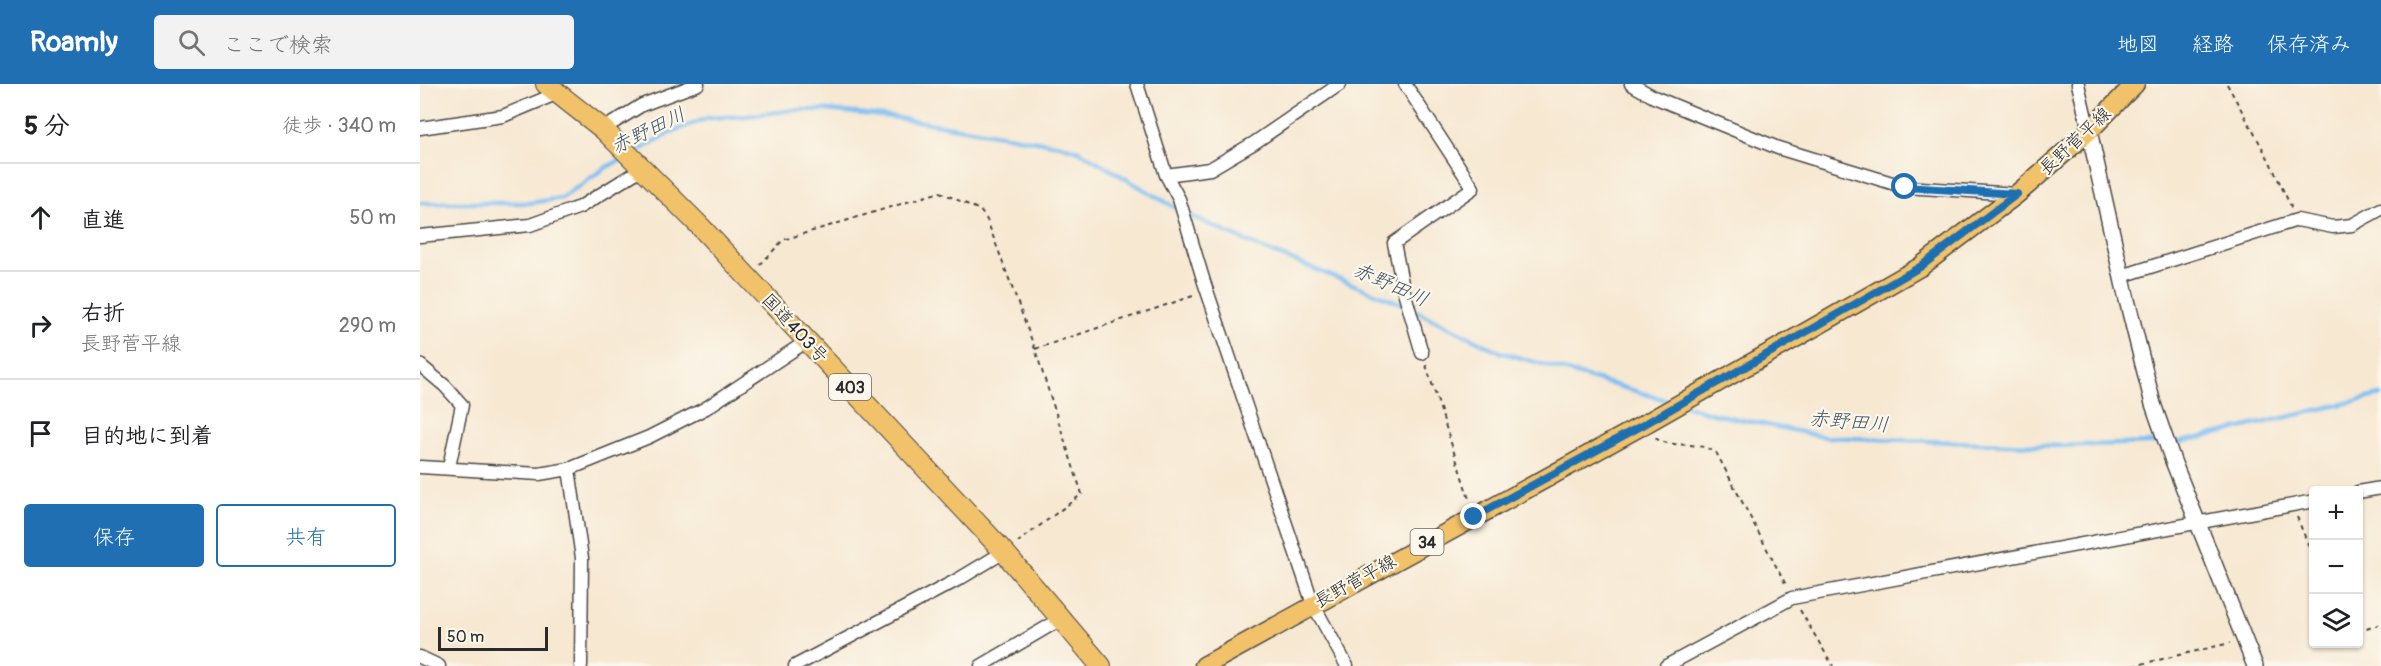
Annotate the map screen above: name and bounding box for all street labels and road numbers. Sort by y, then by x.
street label: 長野菅平線 [2035,102,2116,180]
street label: 国道403号 [757,289,833,368]
road number: 403 [829,374,871,400]
road number: 34 [1410,529,1444,555]
street label: 長野菅平線 [1310,550,1400,613]

